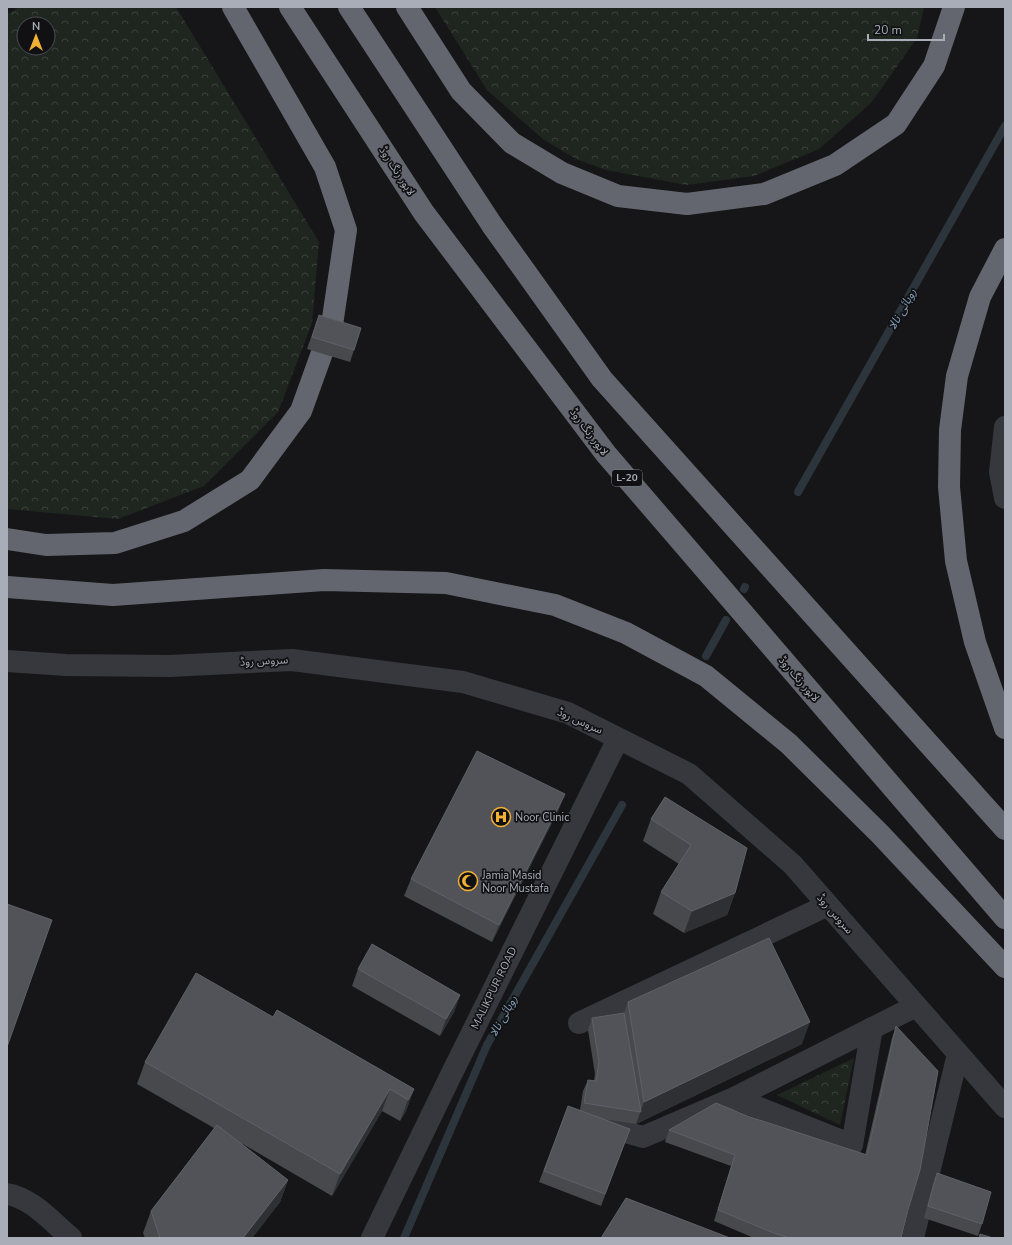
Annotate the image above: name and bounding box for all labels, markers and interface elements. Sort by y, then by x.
north arrow [16,16,56,56]
scale bar [868,16,944,42]
text: N [32,19,40,34]
text: 20 m [874,22,902,38]
street label: لاہور رنگ روڈ [376,143,418,199]
water label: روہائی نالا [884,285,920,333]
street label: لاہور رنگ روڈ [566,405,612,459]
road number: L-20 [612,470,642,486]
street label: سروس روڈ [240,652,289,670]
street label: لاہور رنگ روڈ [775,653,823,705]
street label: سروس روڈ [555,704,605,738]
hospital icon: Noor Clinic [490,806,512,828]
place label: Noor Clinic [515,810,569,825]
place label: Jamia Masid Noor Mustafa [481,868,549,896]
mosque icon: Jamia Masid Noor Mustafa [457,870,479,892]
street label: سروس روڈ [814,891,857,937]
street label: MALIKPUR ROAD [468,944,520,1032]
water label: روہائی نالا [485,992,521,1040]

